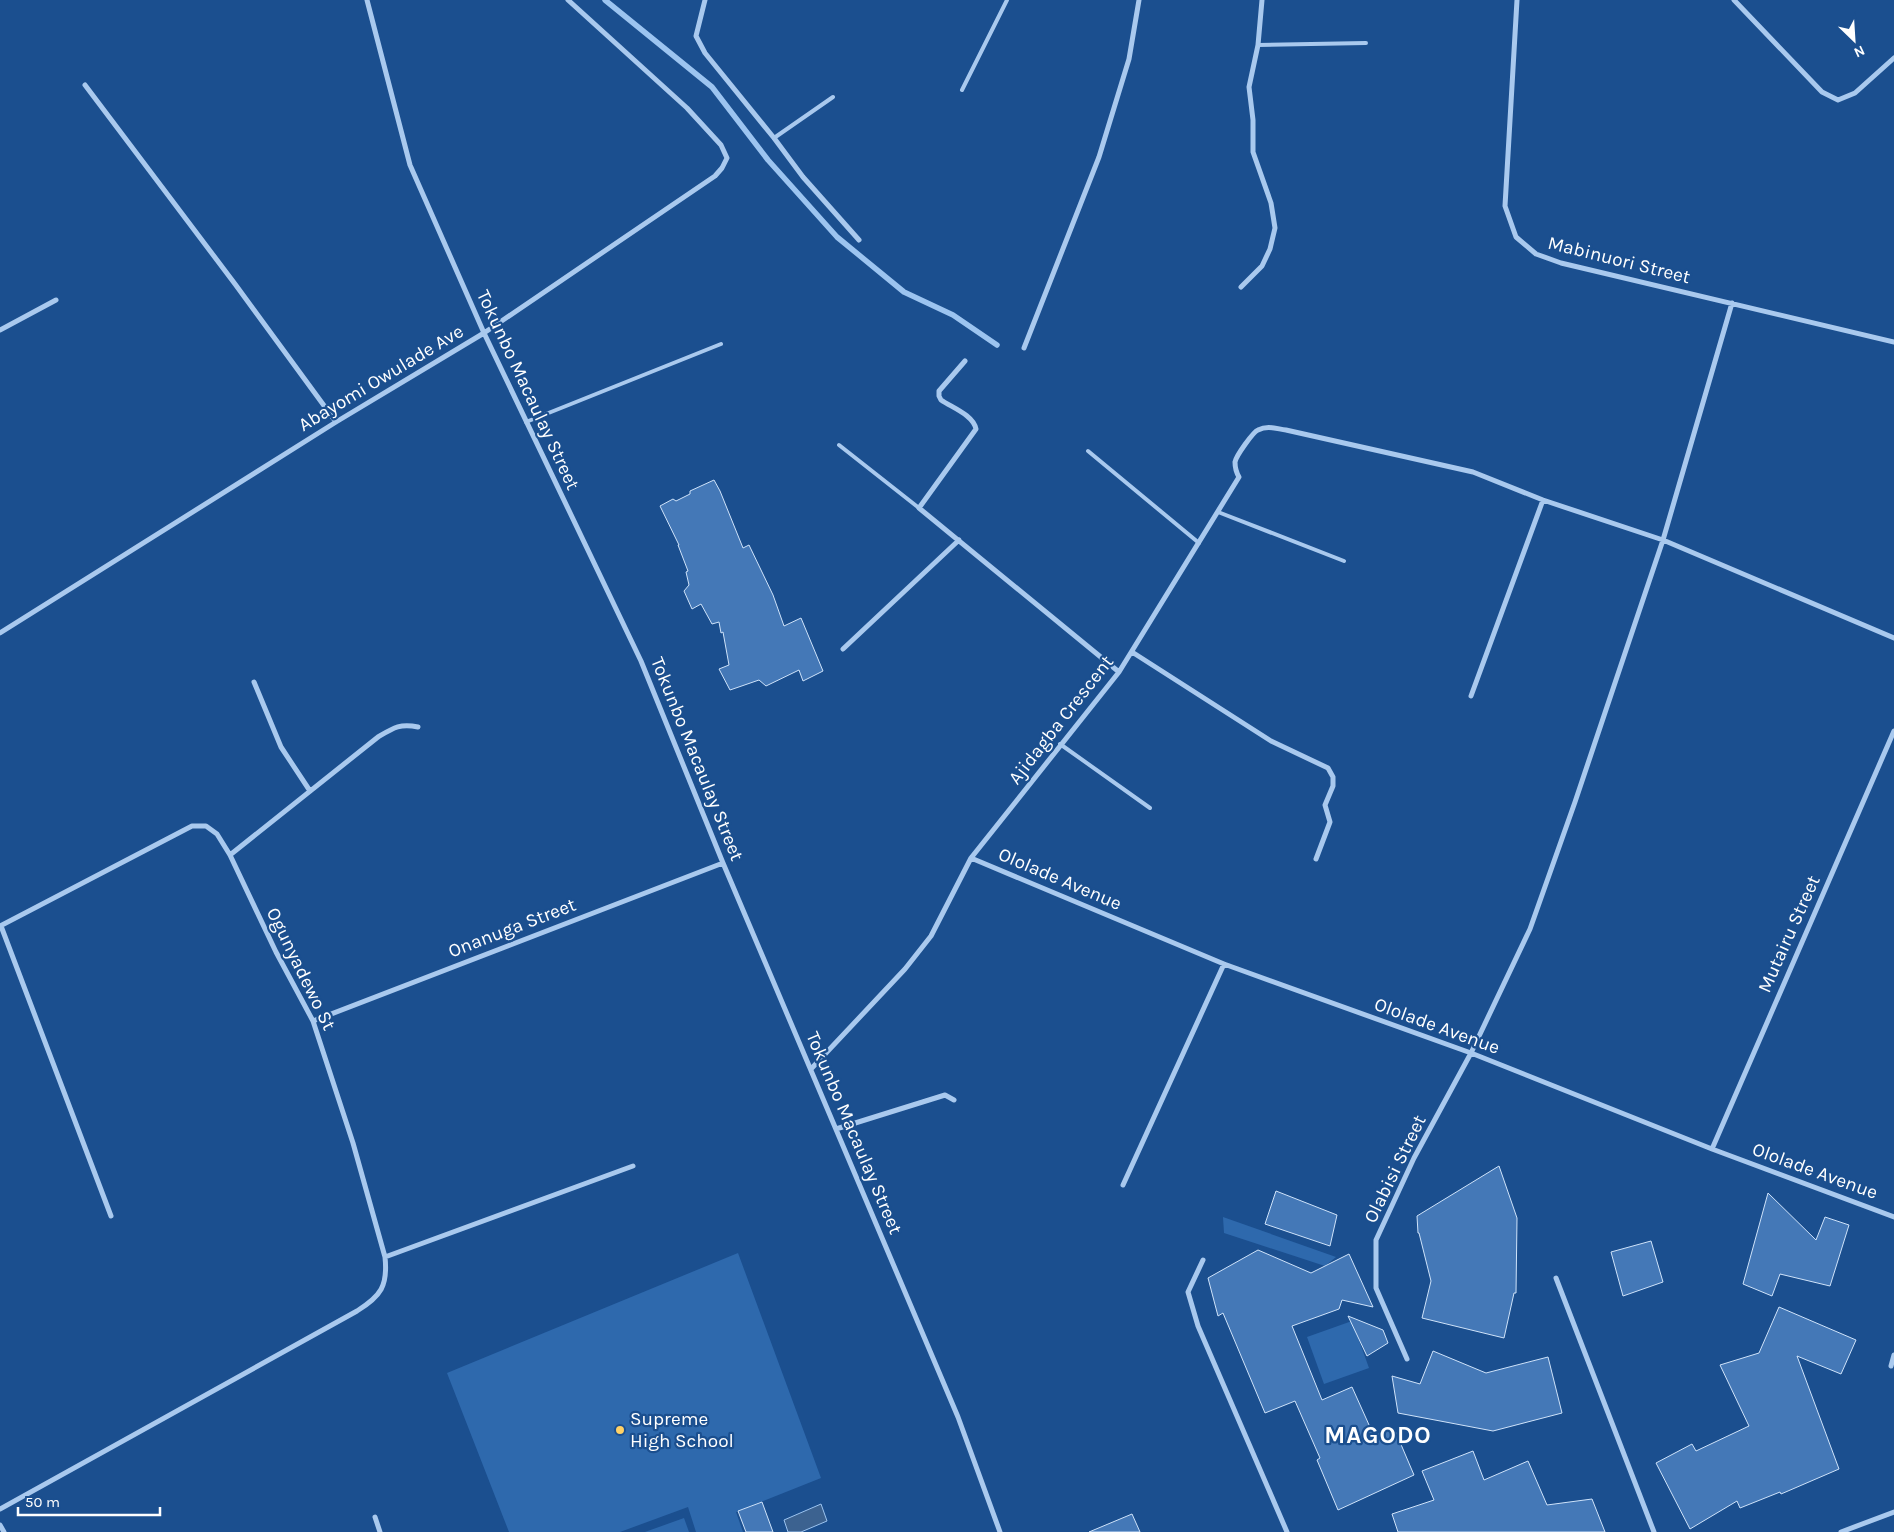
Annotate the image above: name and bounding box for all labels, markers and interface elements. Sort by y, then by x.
north arrow [1829,15,1879,65]
text: N [1851,42,1867,61]
street label: Mabinuori Street [1545,232,1693,288]
street label: Tokunbo Macaulay Street [472,287,584,493]
street label: Abayomi Owulade Ave [295,320,467,436]
street label: Ajidagba Crescent [1004,651,1118,789]
street label: Tokunbo Macaulay Street [646,654,748,864]
street label: Ololade Avenue [995,843,1125,915]
street label: Mutairu Street [1753,872,1825,996]
street label: Onanuga Street [445,894,579,962]
street label: Ogunyadewo St [262,904,340,1034]
street label: Ololade Avenue [1371,993,1503,1059]
street label: Tokunbo Macaulay Street [801,1028,907,1238]
street label: Olabisi Street [1359,1111,1431,1227]
street label: Ololade Avenue [1749,1138,1881,1204]
place label: Supreme High School [630,1408,734,1452]
district label: MAGODO [1324,1421,1432,1449]
marker: Supreme High School [614,1424,626,1436]
scale bar [18,1484,160,1516]
text: 50 m [25,1493,60,1511]

